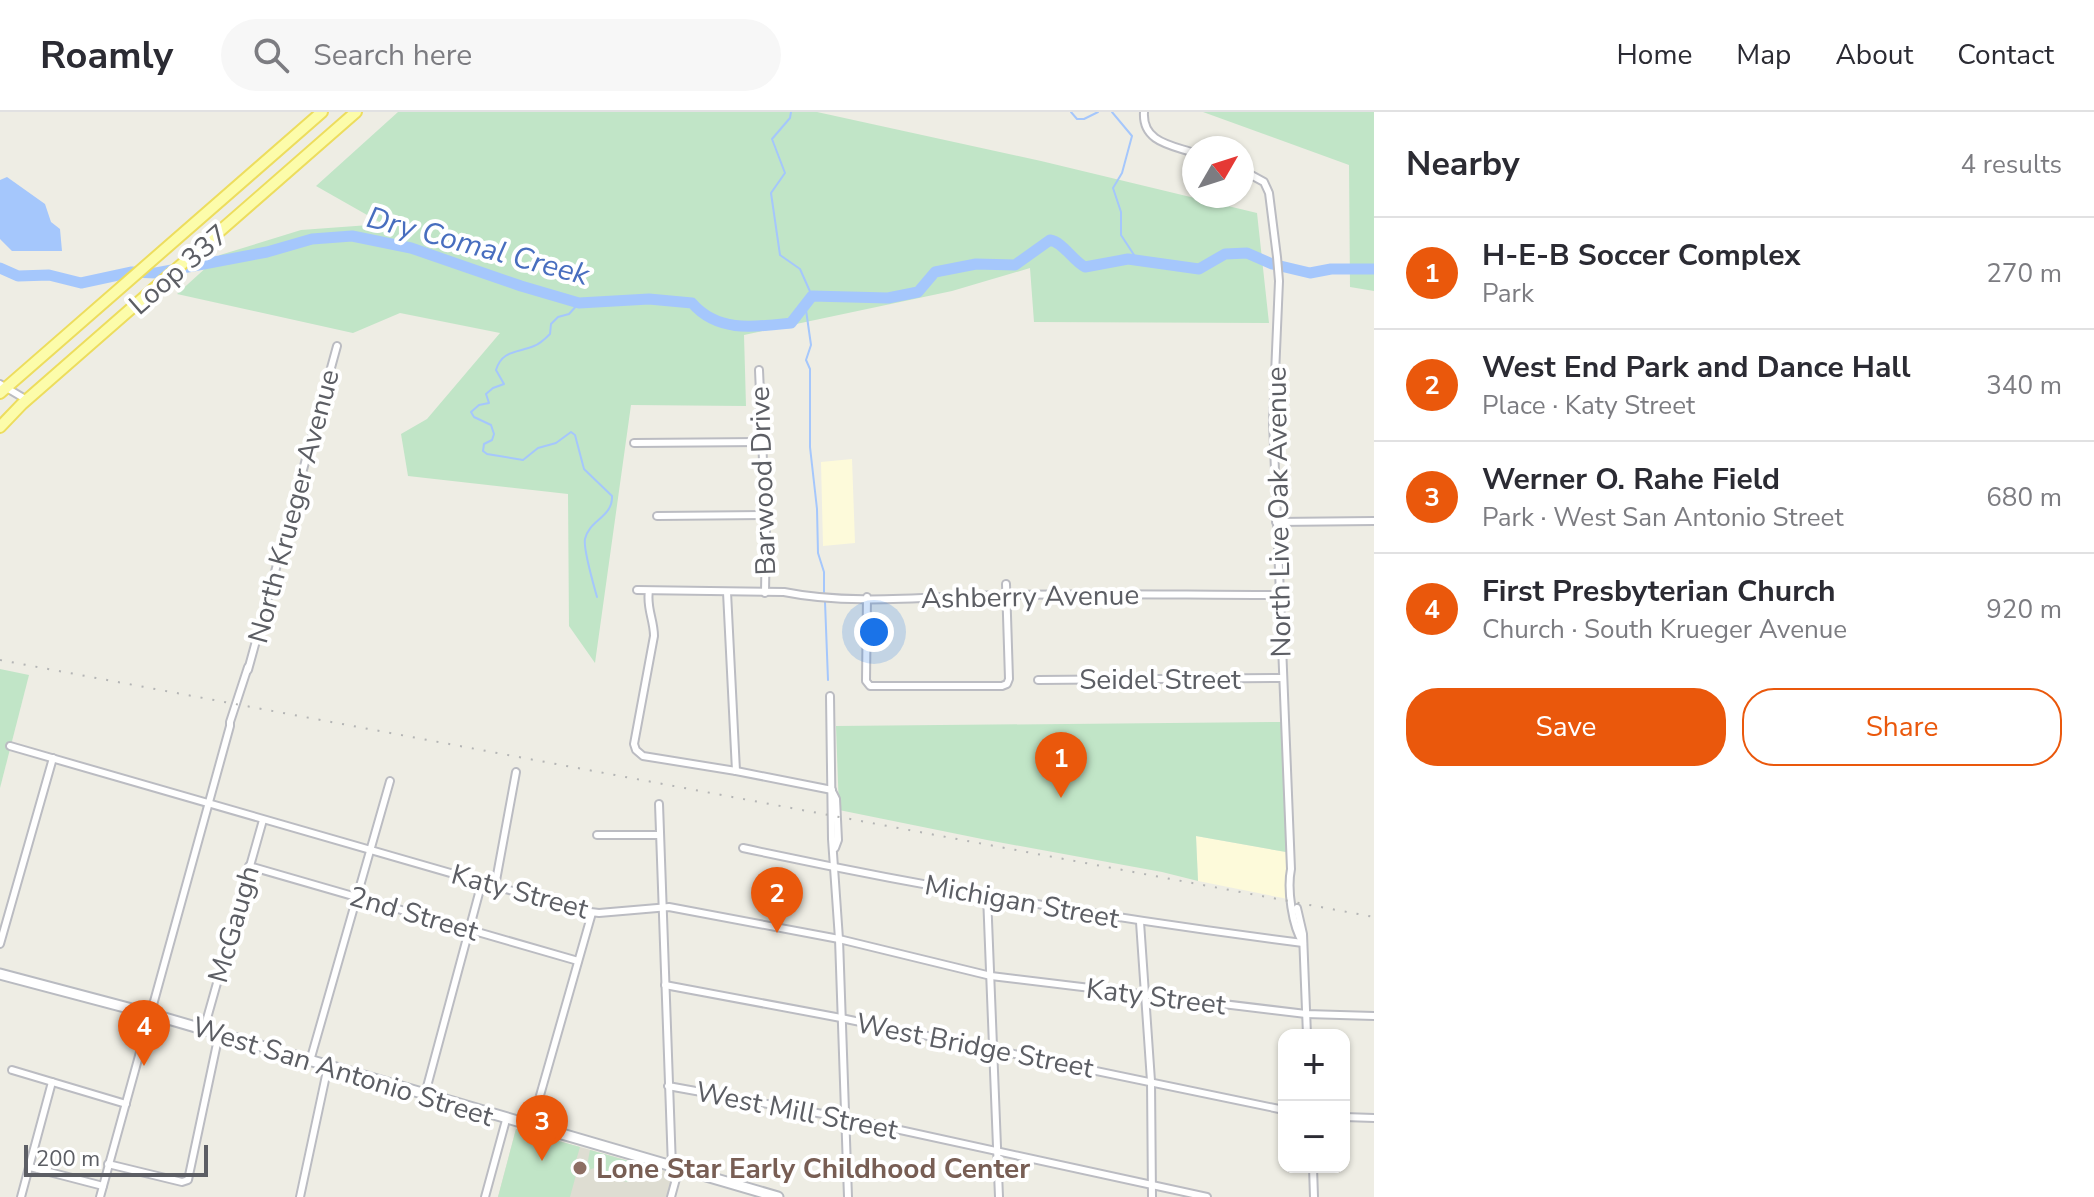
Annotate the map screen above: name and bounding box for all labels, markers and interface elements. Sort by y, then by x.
search box [221,19,781,91]
text: Roamly [40,30,173,81]
icon: search [249,33,293,77]
text: Search here [313,35,472,76]
text: Home [1617,36,1692,74]
text: Map [1736,36,1791,74]
text: About [1835,36,1913,74]
text: Contact [1957,36,2054,74]
north arrow [1182,136,1254,208]
text: Nearby [1406,141,1520,187]
text: 4 results [1961,147,2062,182]
water label: Dry Comal Creek [362,197,595,296]
street label: Loop 337 [121,216,236,323]
text: H-E-B Soccer Complex [1482,235,1801,276]
text: 1 [1424,256,1440,291]
text: 270 m [1986,256,2062,291]
text: Park [1482,276,1534,311]
text: West End Park and Dance Hall [1482,347,1911,388]
street label: North Krueger Avenue [239,365,349,647]
street label: North Live Oak Avenue [1257,366,1301,658]
text: 2 [1424,368,1440,403]
text: 340 m [1986,368,2062,403]
street label: Barwood Drive [741,386,785,576]
text: Place · Katy Street [1482,388,1695,423]
text: Werner O. Rahe Field [1482,459,1780,500]
text: 3 [1424,480,1440,515]
text: 680 m [1986,480,2062,515]
text: Park · West San Antonio Street [1482,500,1844,535]
text: First Presbyterian Church [1482,571,1835,612]
street label: Ashberry Avenue [920,576,1140,618]
text: 4 [1424,592,1440,627]
text: 920 m [1986,592,2062,627]
your location [854,612,894,652]
text: Church · South Krueger Avenue [1482,612,1847,647]
street label: Seidel Street [1079,661,1241,699]
button: Save [1406,688,1726,766]
button: Share [1742,688,2062,766]
pin: 1 [1035,732,1087,798]
street label: Katy Street [447,855,593,929]
street label: McGaugh [199,861,269,987]
street label: Michigan Street [922,866,1122,938]
pin: 2 [751,867,803,933]
street label: 2nd Street [345,877,483,951]
street label: Katy Street [1084,970,1228,1024]
pin: 4 [118,1000,170,1066]
street label: West Bridge Street [853,1004,1097,1088]
street label: West San Antonio Street [188,1008,498,1136]
map controls [1278,1029,1350,1173]
button: + [1278,1029,1350,1101]
street label: West Mill Street [693,1073,901,1149]
pin: 3 [516,1095,568,1161]
button: − [1278,1101,1350,1173]
scale bar [24,1141,208,1177]
text: 200 m [36,1144,100,1174]
place label: Lone Star Early Childhood Center [596,1150,1030,1188]
marker: Lone Star Early Childhood Center [571,1159,589,1177]

